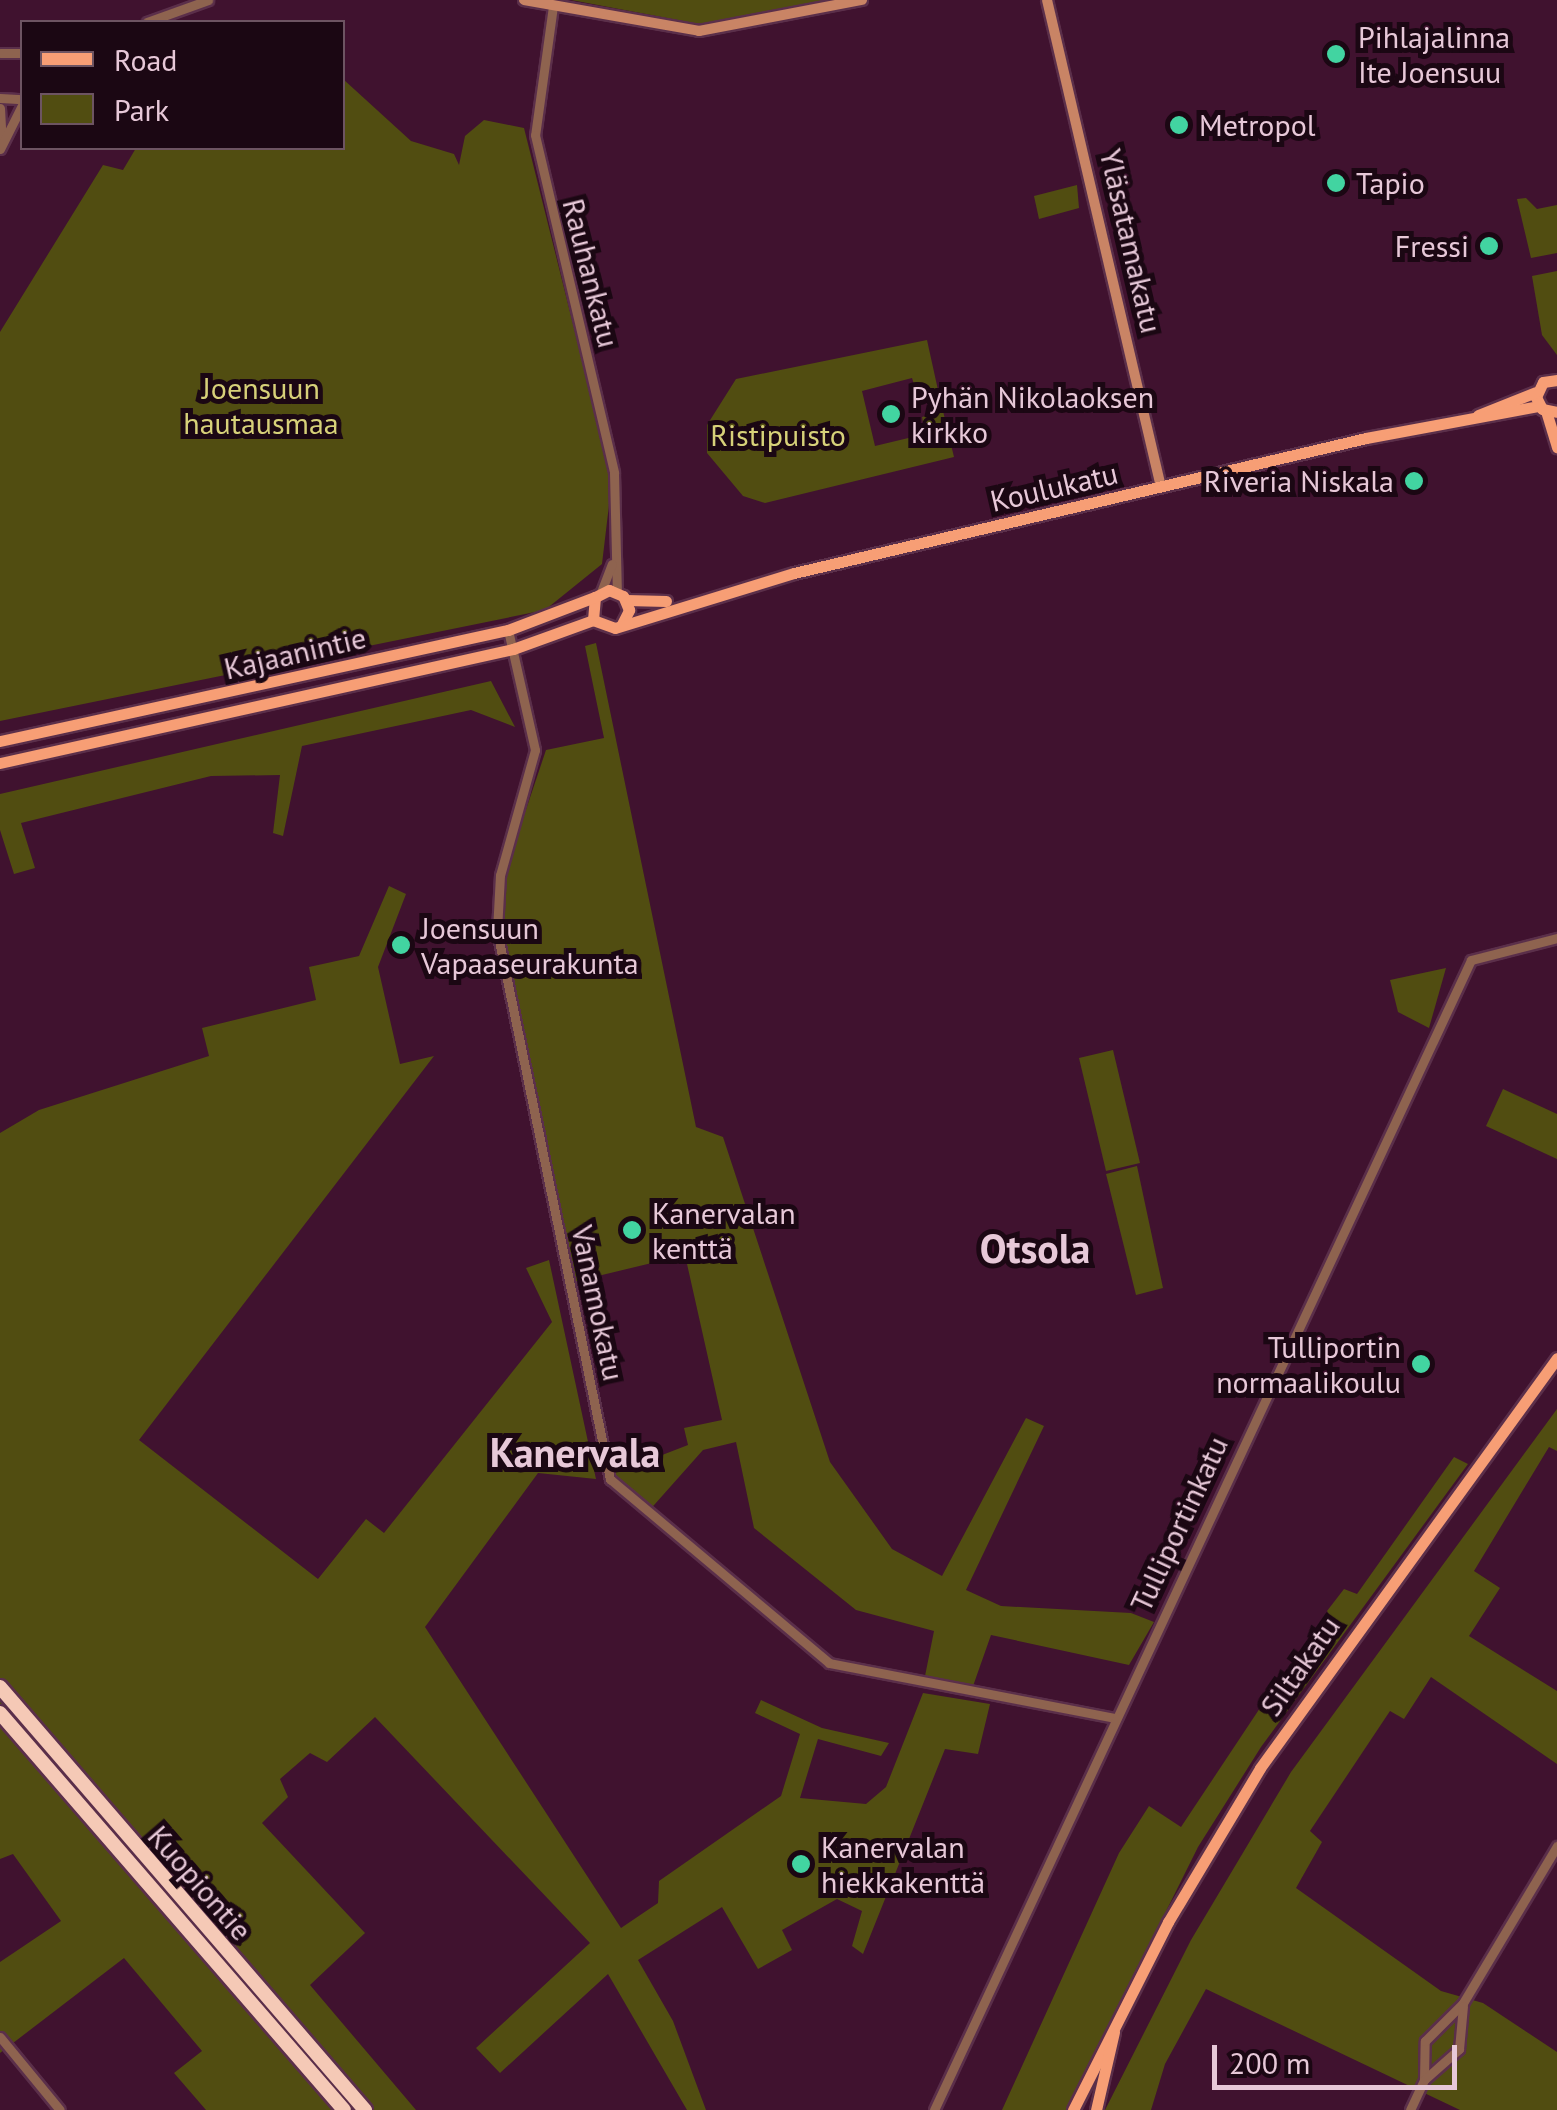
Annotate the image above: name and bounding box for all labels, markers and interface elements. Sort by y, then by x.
place label: Pihlajalinna Ite Joensuu [1358,19,1510,90]
legend [20,20,345,150]
text: Road [114,40,178,79]
marker: Pihlajalinna Ite Joensuu [1323,41,1349,67]
text: Park [114,90,169,129]
place label: Metropol [1199,107,1315,143]
marker: Metropol [1168,114,1190,136]
street label: Yläsatamakatu [1092,145,1170,337]
place label: Tapio [1356,165,1425,201]
marker: Tapio [1325,172,1347,194]
street label: Rauhankatu [555,195,627,351]
place label: Fressi [1395,228,1469,264]
marker: Fressi [1478,235,1500,257]
park label: Joensuun hautausmaa [183,370,339,440]
place label: Pyhän Nikolaoksen kirkko [911,379,1154,450]
marker: Pyhän Nikolaoksen kirkko [880,403,902,425]
park label: Ristipuisto [710,417,846,453]
street label: Koulukatu [987,455,1121,519]
place label: Riveria Niskala [1204,463,1394,499]
marker: Riveria Niskala [1403,470,1425,492]
street label: Kajaanintie [221,619,369,687]
place label: Joensuun Vapaaseurakunta [421,910,639,980]
marker: Joensuun Vapaaseurakunta [390,934,412,956]
place label: Kanervalan kenttä [652,1195,796,1266]
marker: Kanervalan kenttä [621,1219,643,1241]
street label: Vanamokatu [564,1222,632,1384]
district label: Otsola [980,1224,1090,1272]
place label: Tulliportin normaalikoulu [1216,1329,1401,1400]
marker: Tulliportin normaalikoulu [1410,1353,1432,1375]
district label: Kanervala [490,1428,660,1476]
street label: Tulliportinkatu [1123,1431,1235,1617]
street label: Siltakatu [1253,1609,1347,1723]
street label: Kuopiontie [141,1818,259,1948]
place label: Kanervalan hiekkakenttä [821,1829,985,1900]
marker: Kanervalan hiekkakenttä [790,1853,812,1875]
scale bar [1217,2025,1462,2087]
text: 200 m [1229,2043,1310,2082]

